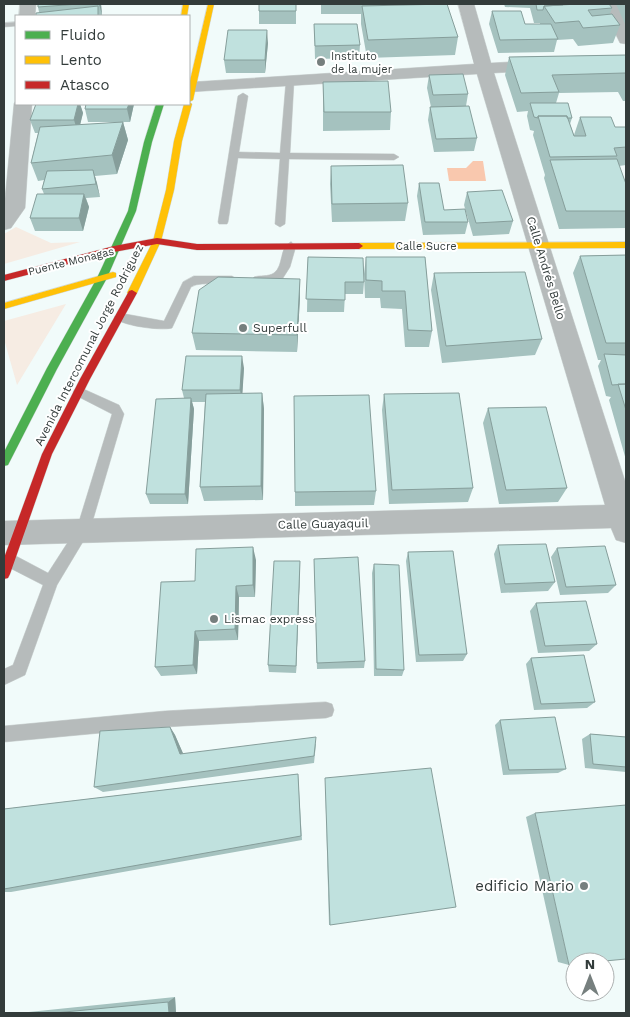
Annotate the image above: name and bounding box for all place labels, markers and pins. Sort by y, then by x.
place label: Instituto de la mujer [331,50,393,76]
marker: Instituto de la mujer [315,56,327,68]
place label: Superfull [253,321,307,335]
marker: Superfull [237,322,249,334]
place label: Lismac express [224,612,315,626]
marker: Lismac express [208,613,220,625]
place label: edificio Mario [475,877,574,895]
marker: edificio Mario [578,880,590,892]

